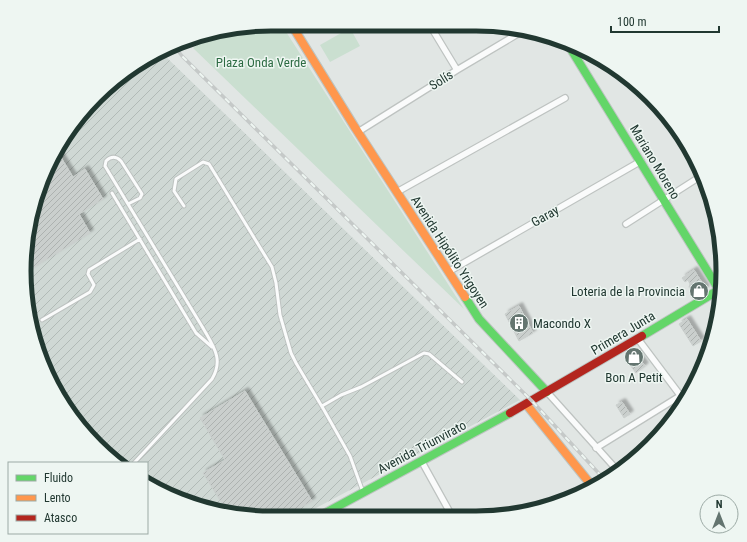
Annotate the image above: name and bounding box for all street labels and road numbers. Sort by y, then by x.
street label: Solís [426,67,456,93]
street label: Mariano Moreno [627,122,683,202]
street label: Avenida Hipólito Yrigoyen [408,193,492,311]
street label: Garay [529,202,562,230]
street label: Primera Junta [588,308,658,358]
street label: Avenida Triunvirato [375,417,469,477]

